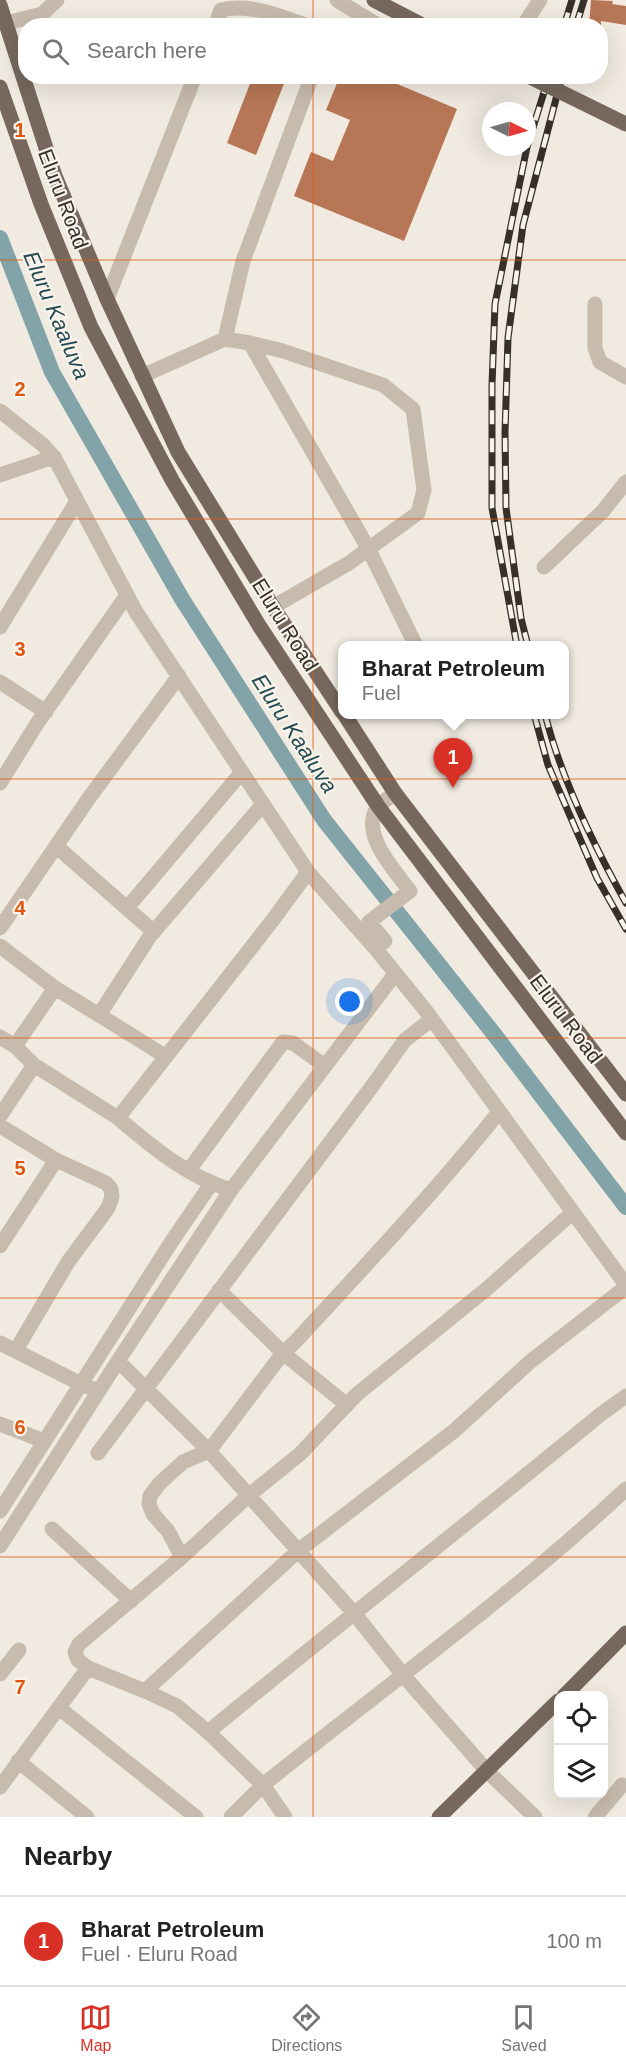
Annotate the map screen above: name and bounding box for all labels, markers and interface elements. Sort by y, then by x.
search box [18,18,608,84]
icon: search [39,35,72,68]
text: Search here [87,38,207,63]
north arrow [482,102,536,156]
text: 1 [14,119,26,141]
street label: Eluru Road [34,146,93,252]
water label: Eluru Kaaluva [18,247,95,383]
text: 2 [14,378,26,400]
street label: Eluru Road [248,574,323,675]
text: 3 [14,638,26,660]
popup [338,641,569,719]
text: Bharat Petroleum [362,656,545,681]
water label: Eluru Kaaluva [247,669,342,798]
text: Fuel [362,682,401,704]
pin: 1 [434,738,472,788]
text: 4 [14,897,26,919]
street label: Eluru Road [526,970,607,1068]
your location [335,987,364,1016]
text: 5 [14,1157,26,1179]
text: 6 [14,1416,26,1438]
text: 7 [14,1676,26,1698]
map controls [554,1691,608,1799]
button: locate [554,1691,608,1745]
button: layers [554,1745,608,1799]
text: Nearby [24,1841,112,1871]
text: Bharat Petroleum [81,1917,264,1942]
text: 1 [38,1930,49,1952]
text: 100 m [546,1930,602,1952]
text: Fuel · Eluru Road [81,1943,238,1965]
tab: Map [79,2001,112,2055]
tab: Directions [271,2001,342,2055]
tab: Saved [501,2001,547,2055]

